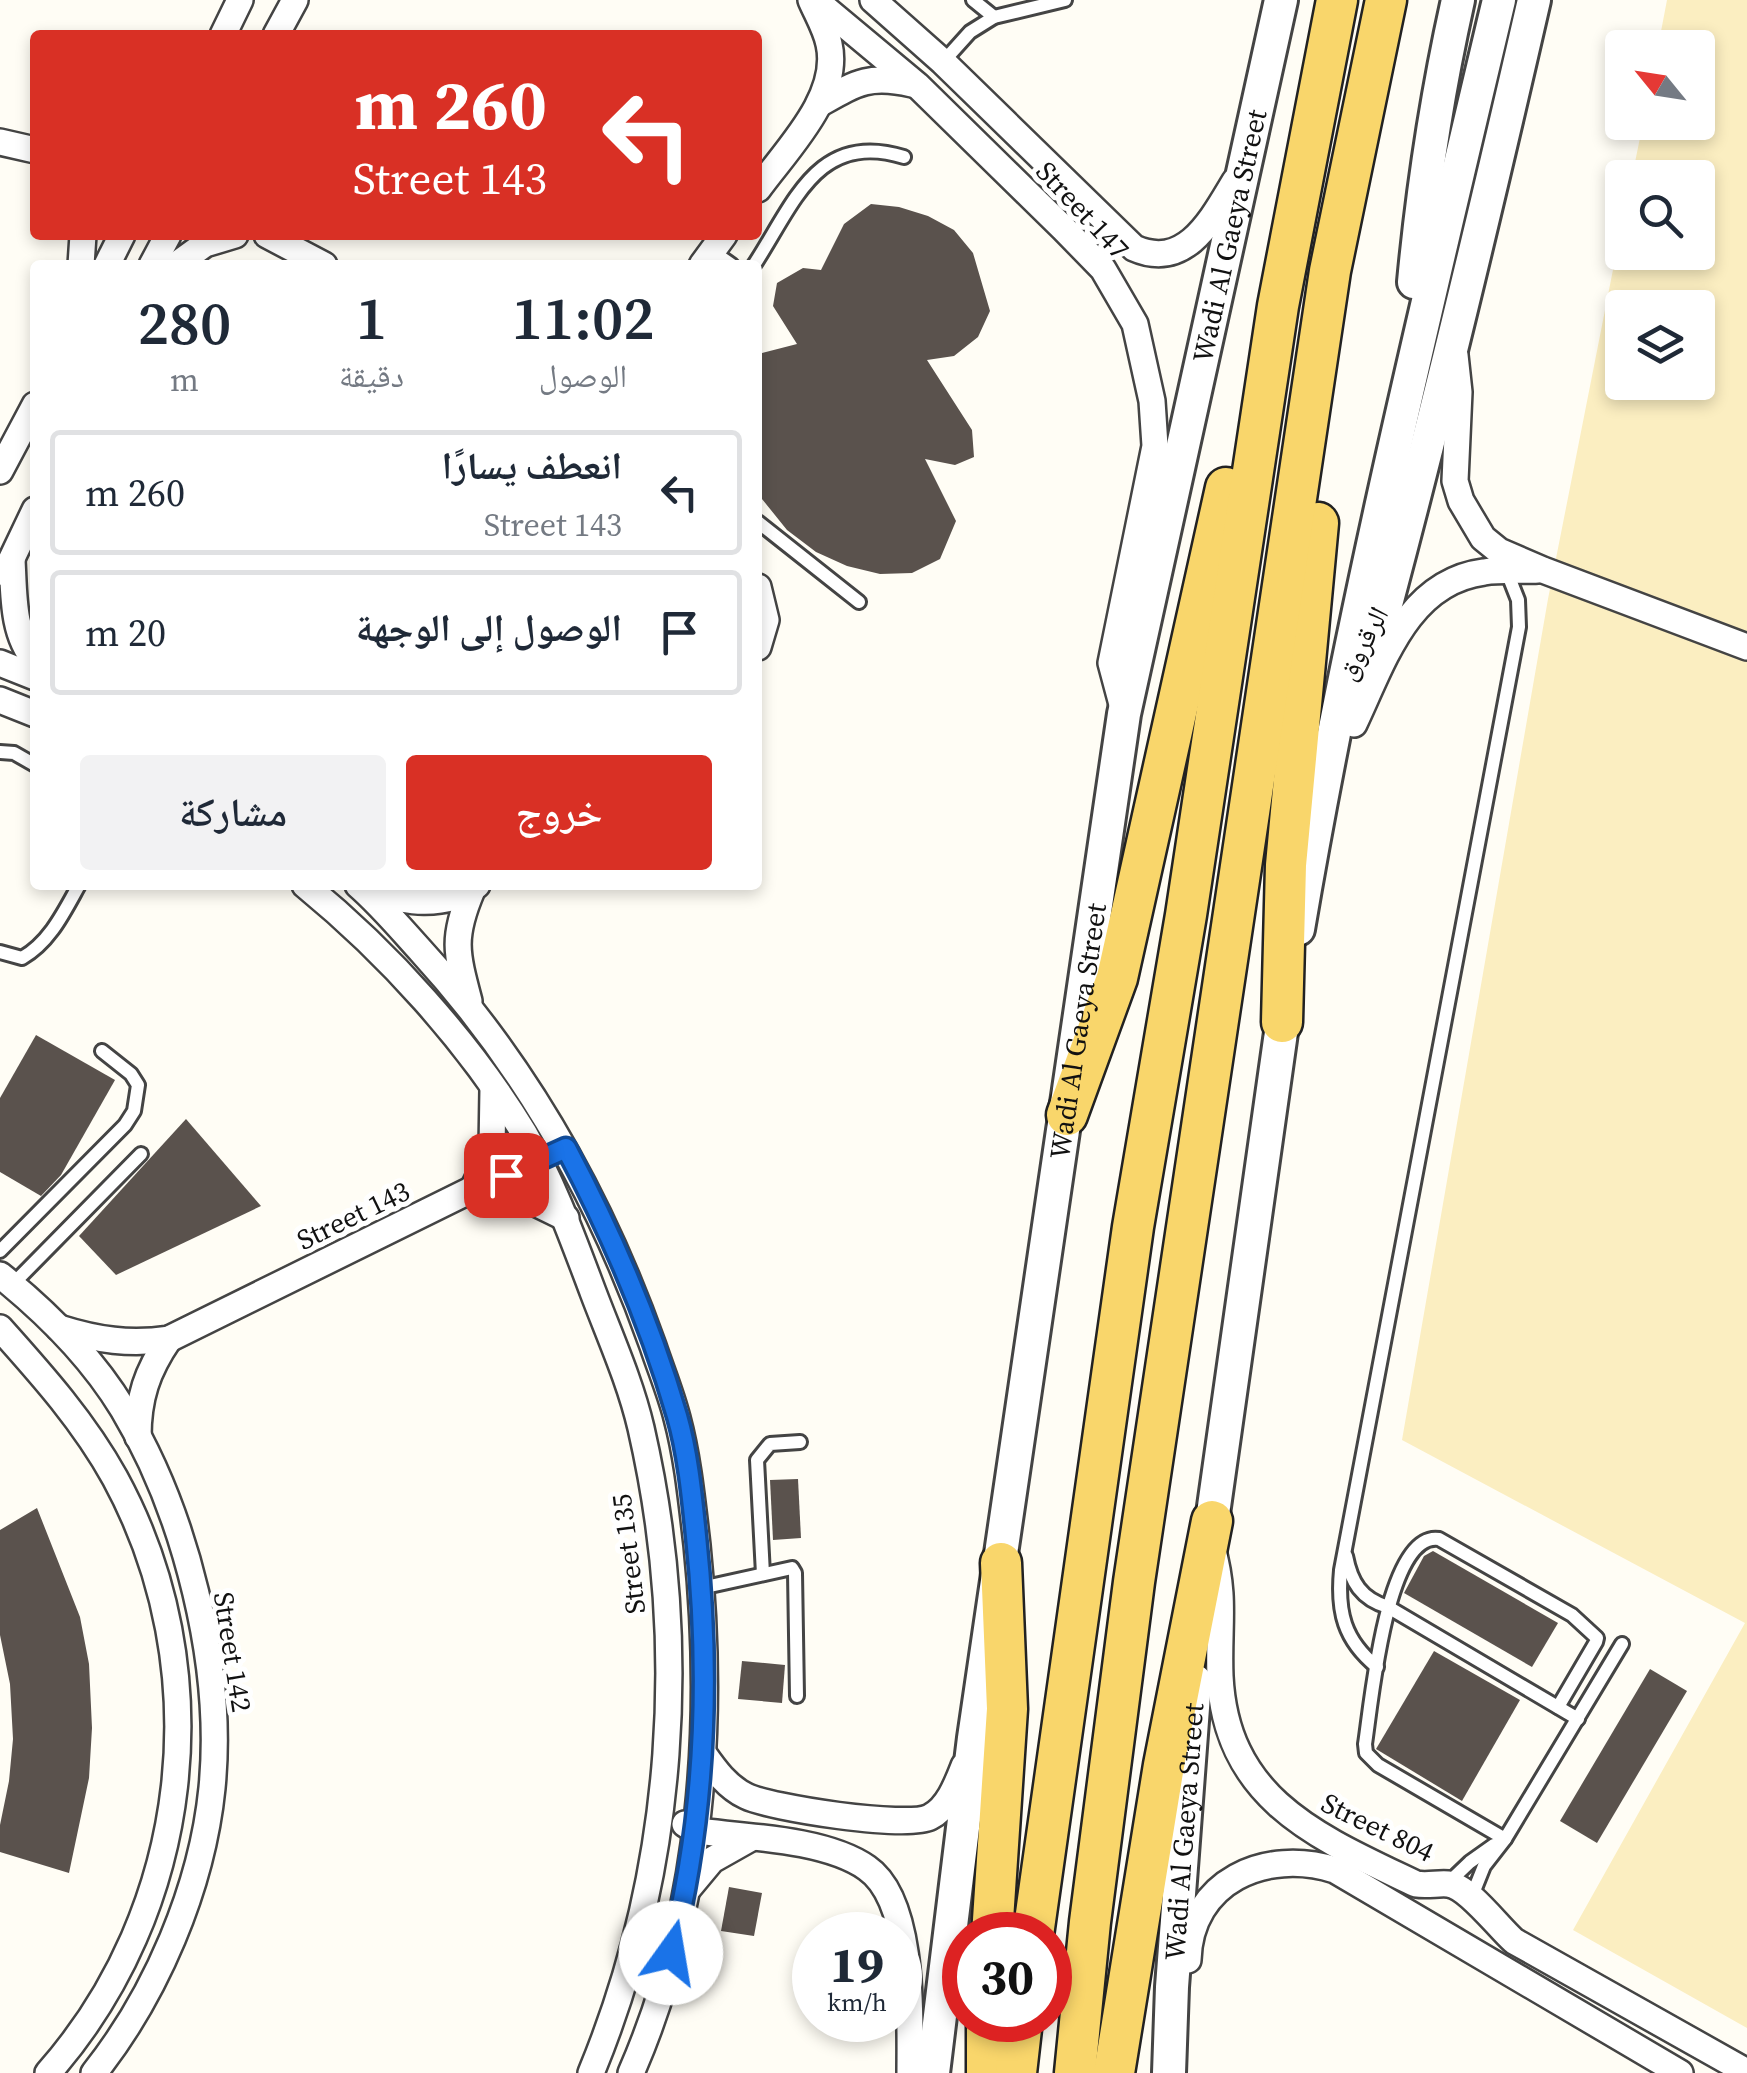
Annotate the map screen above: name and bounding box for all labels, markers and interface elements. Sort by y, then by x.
north arrow [1605,30,1715,140]
map controls [1605,30,1715,400]
text: 260 m [355,56,547,152]
icon: left [582,70,712,200]
street label: Wadi Al Gaeya Street [1183,105,1276,366]
text: Street 143 [353,147,547,209]
street label: Street 147 [1028,153,1138,267]
button: search [1605,160,1715,270]
text: 1 [356,277,387,359]
text: 11:02 [512,277,654,359]
text: 280 [138,282,231,364]
button: layers [1605,290,1715,400]
text: دقيقة [339,354,404,398]
text: الوصول [539,354,627,398]
text: m [170,358,199,402]
text: انعطف يسارًا [442,440,622,492]
icon: left [652,465,707,520]
text: 260 m [85,467,185,519]
text: Street 143 [484,503,622,547]
street label: الرقروق [1327,600,1397,686]
text: الوصول إلى الوجهة [356,602,622,654]
icon: arrive [652,605,707,660]
text: 20 m [85,607,166,659]
button: مشاركة [80,755,386,870]
button: خروج [406,755,712,870]
street label: Wadi Al Gaeya Street [1040,900,1115,1161]
pin [464,1133,549,1218]
icon: arrive [479,1148,534,1203]
street label: Street 143 [290,1171,416,1259]
street label: Street 135 [602,1492,654,1616]
street label: Street 142 [205,1589,261,1715]
street label: Wadi Al Gaeya Street [1155,1701,1212,1962]
street label: Street 804 [1315,1783,1441,1871]
position arrow [619,1901,723,2005]
speed limit sign: 30 [942,1912,1072,2042]
text: 19 [830,1930,884,1999]
text: km/h [827,1985,887,2019]

